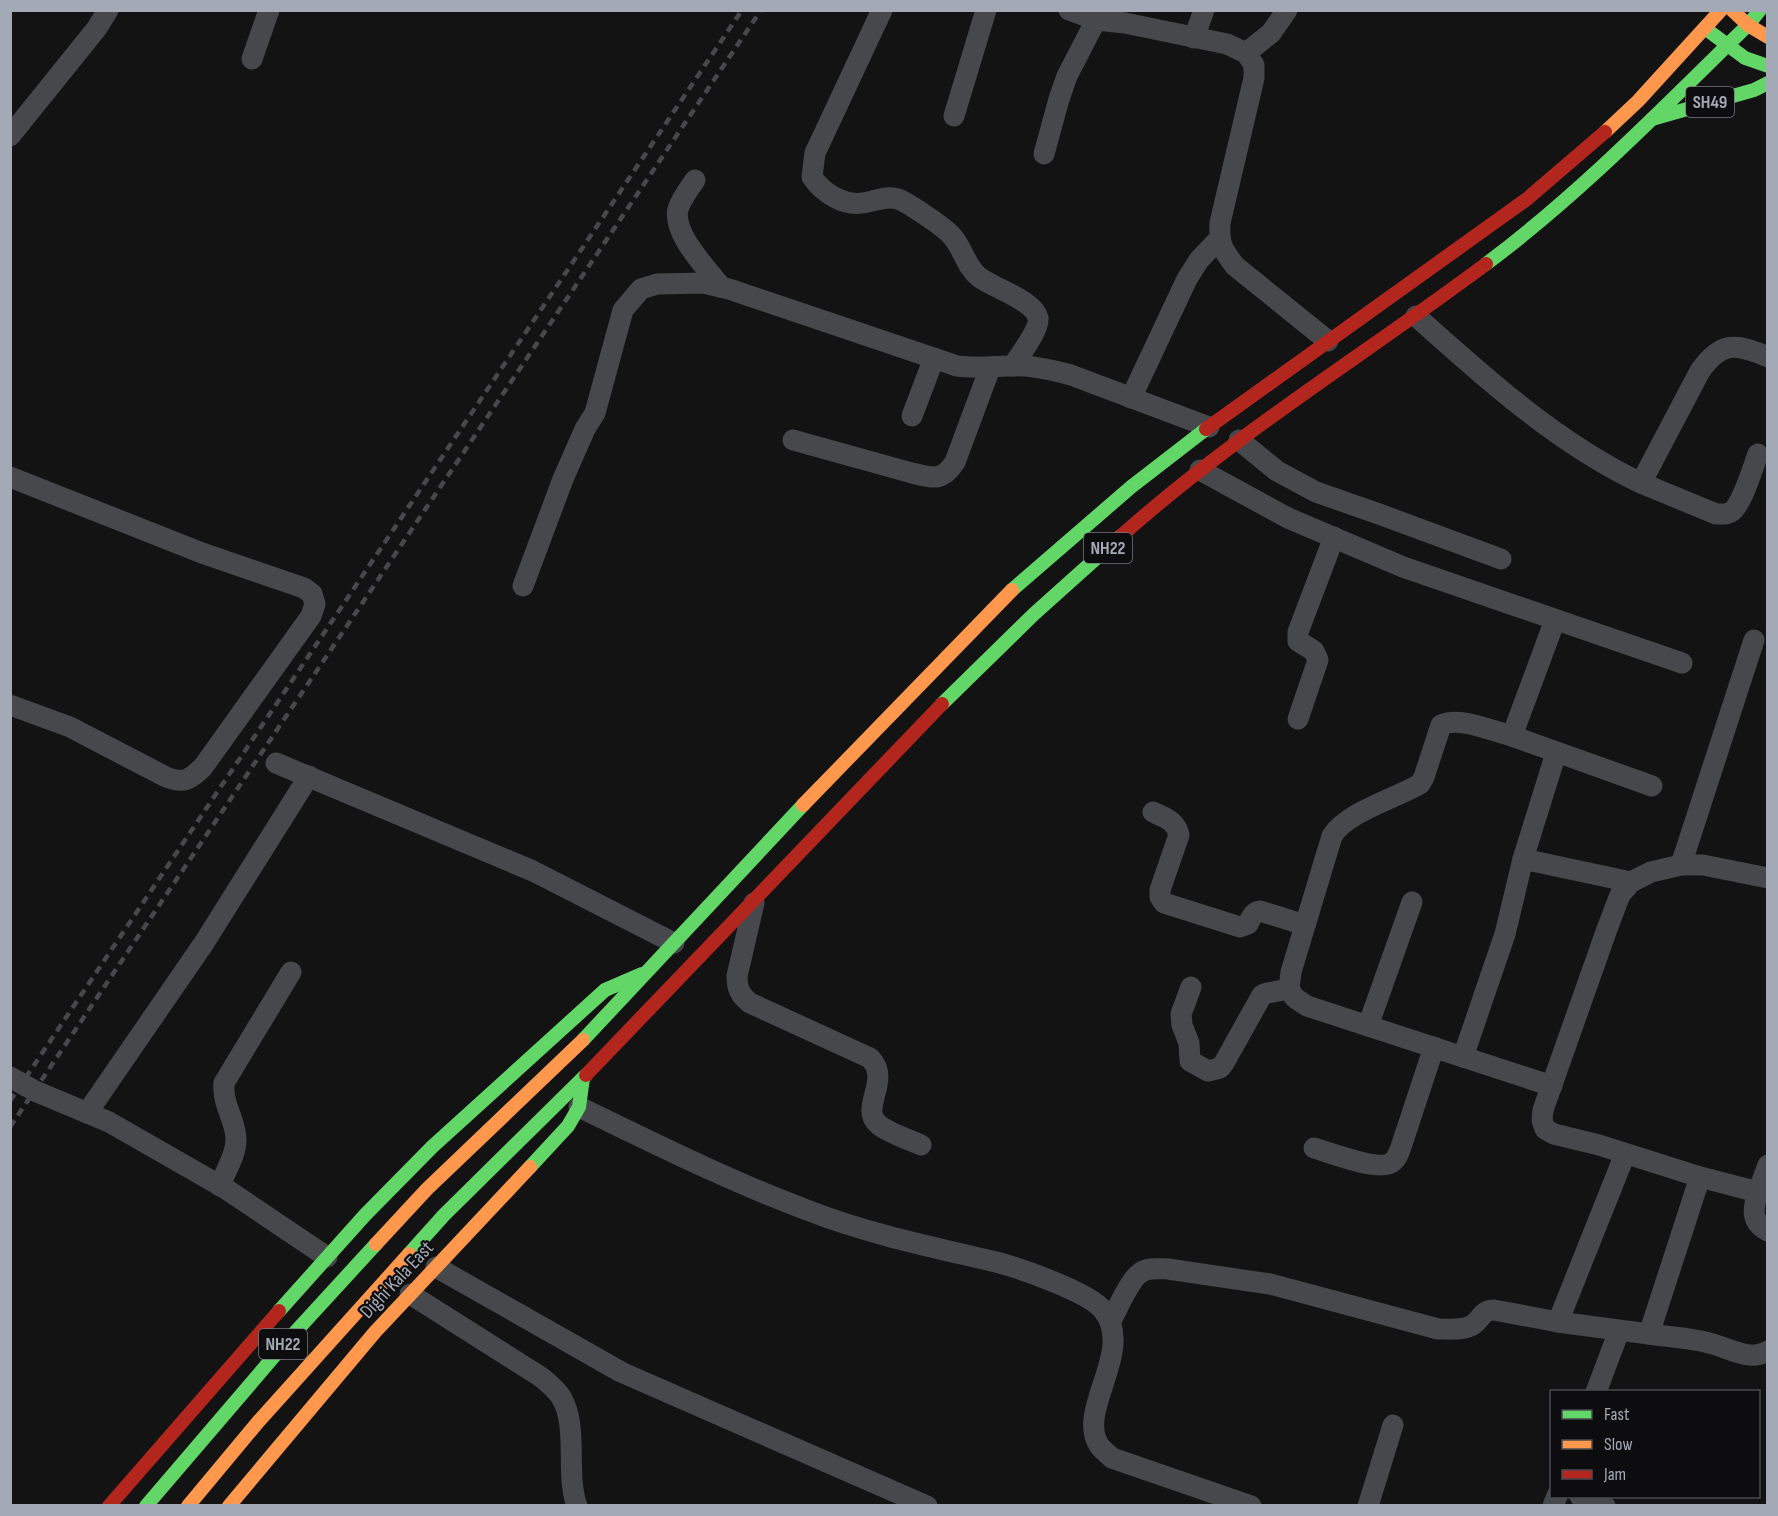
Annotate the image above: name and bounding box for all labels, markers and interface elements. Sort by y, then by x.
road number: SH49 [1686,87,1734,117]
road number: NH22 [1084,533,1132,563]
street label: Dighi Kala East [355,1236,439,1324]
road number: NH22 [259,1329,307,1359]
legend [1550,1390,1760,1498]
text: Fast [1604,1404,1630,1425]
text: Slow [1604,1434,1633,1455]
text: Jam [1603,1464,1626,1485]

